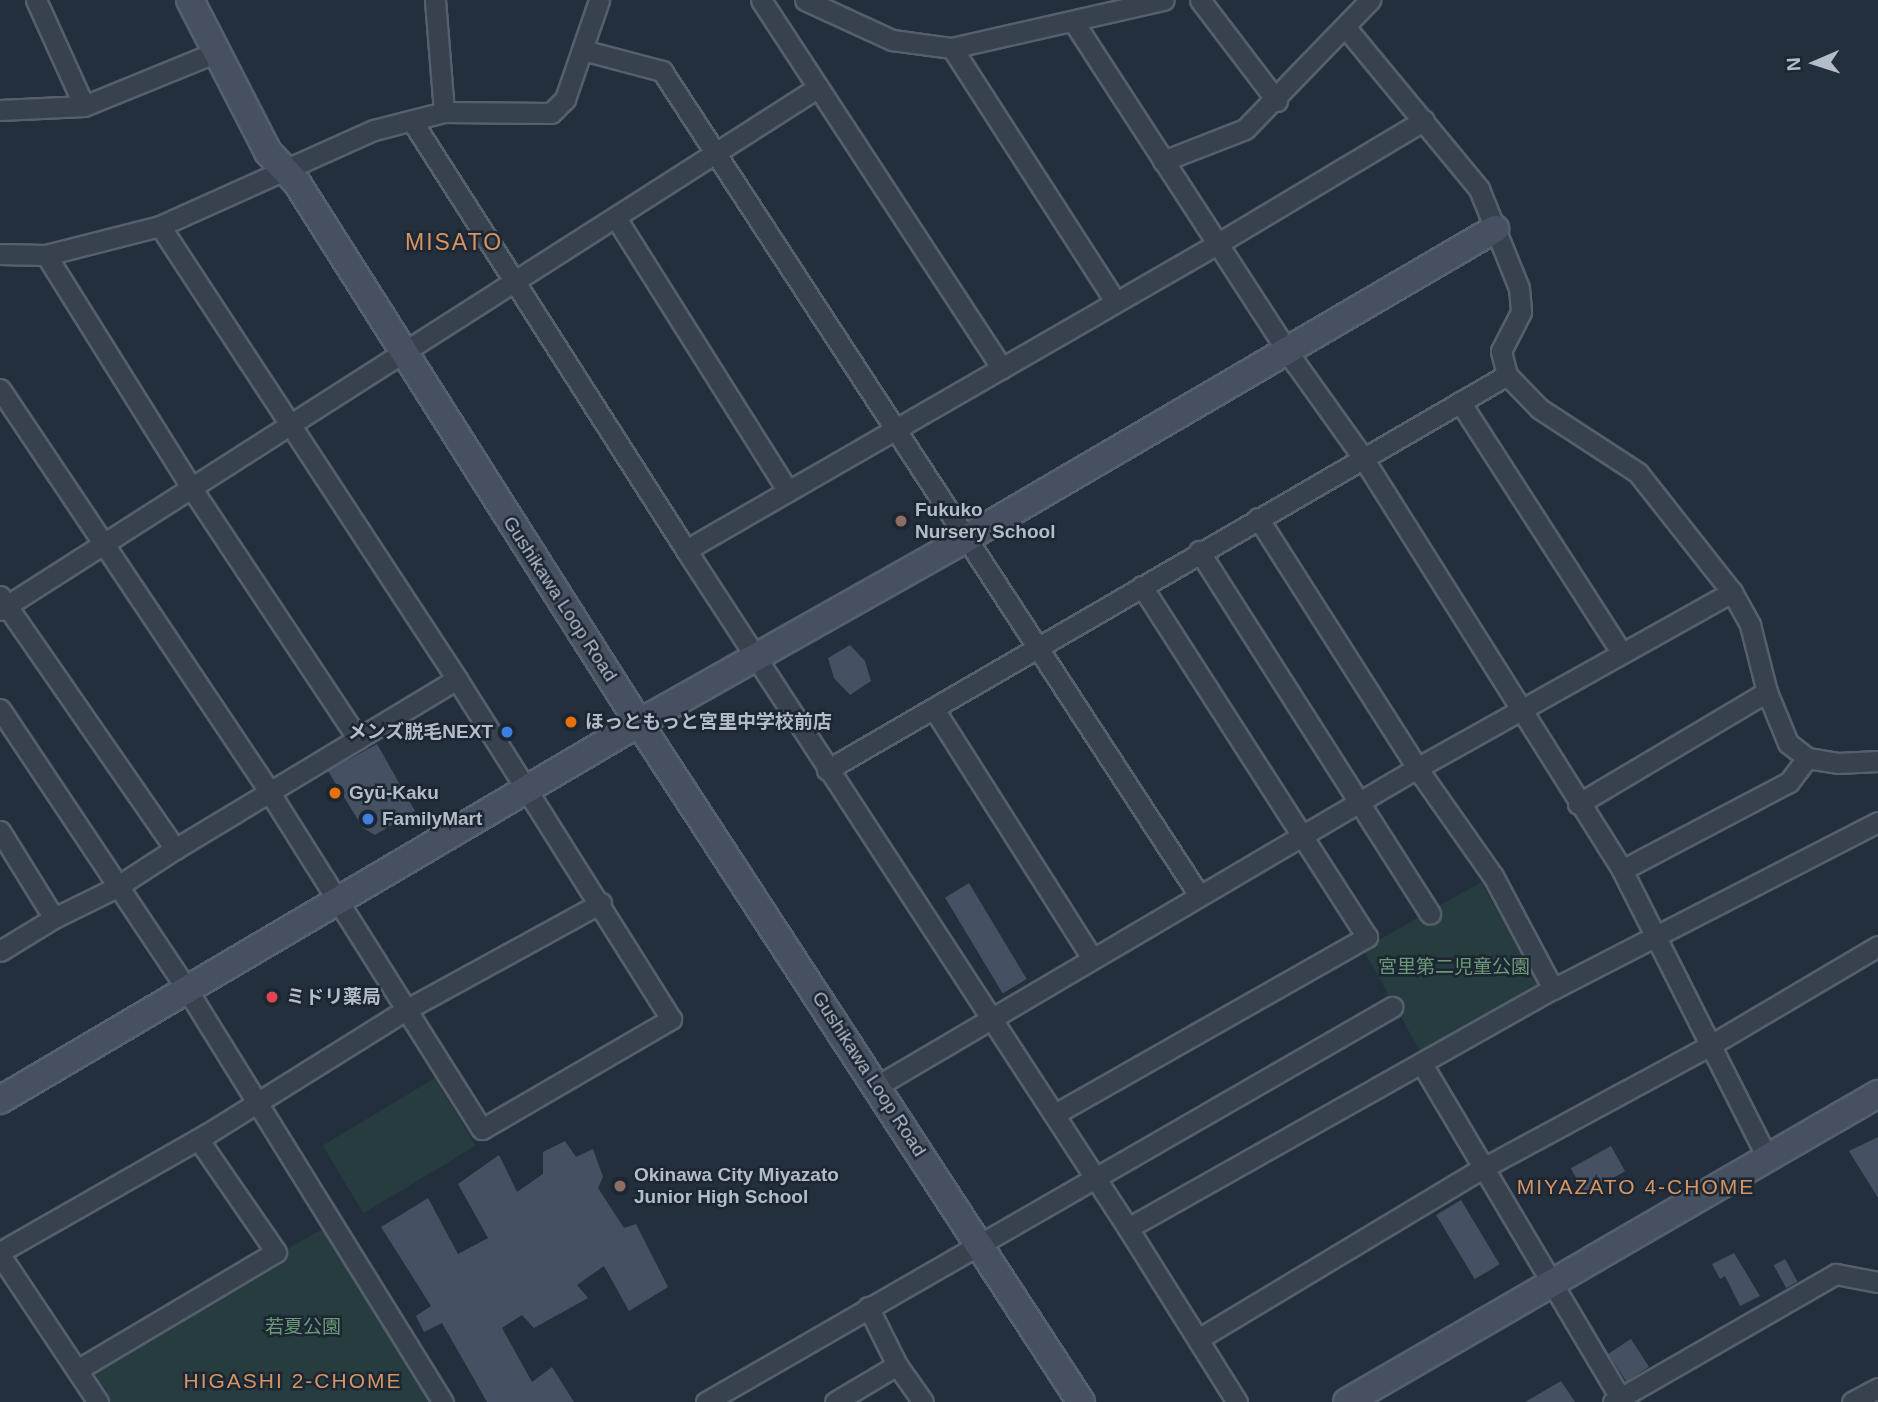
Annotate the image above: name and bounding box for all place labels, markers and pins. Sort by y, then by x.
place label: Fukuko Nursery School [915,499,1055,543]
marker: Fukuko Nursery School [893,513,909,529]
place label: ほっともっと宮里中学校前店 [585,711,832,733]
marker: ほっともっと宮里中学校前店 [563,714,579,730]
place label: メンズ脱毛NEXT [347,721,493,743]
marker: メンズ脱毛NEXT [499,724,515,740]
place label: Gyū-Kaku [349,782,439,804]
marker: Gyū-Kaku [327,785,343,801]
place label: FamilyMart [382,808,482,830]
marker: FamilyMart [360,811,376,827]
place label: ミドリ薬局 [286,986,381,1008]
marker: ミドリ薬局 [264,989,280,1005]
place label: Okinawa City Miyazato Junior High School [634,1164,839,1208]
marker: Okinawa City Miyazato Junior High School [612,1178,628,1194]

